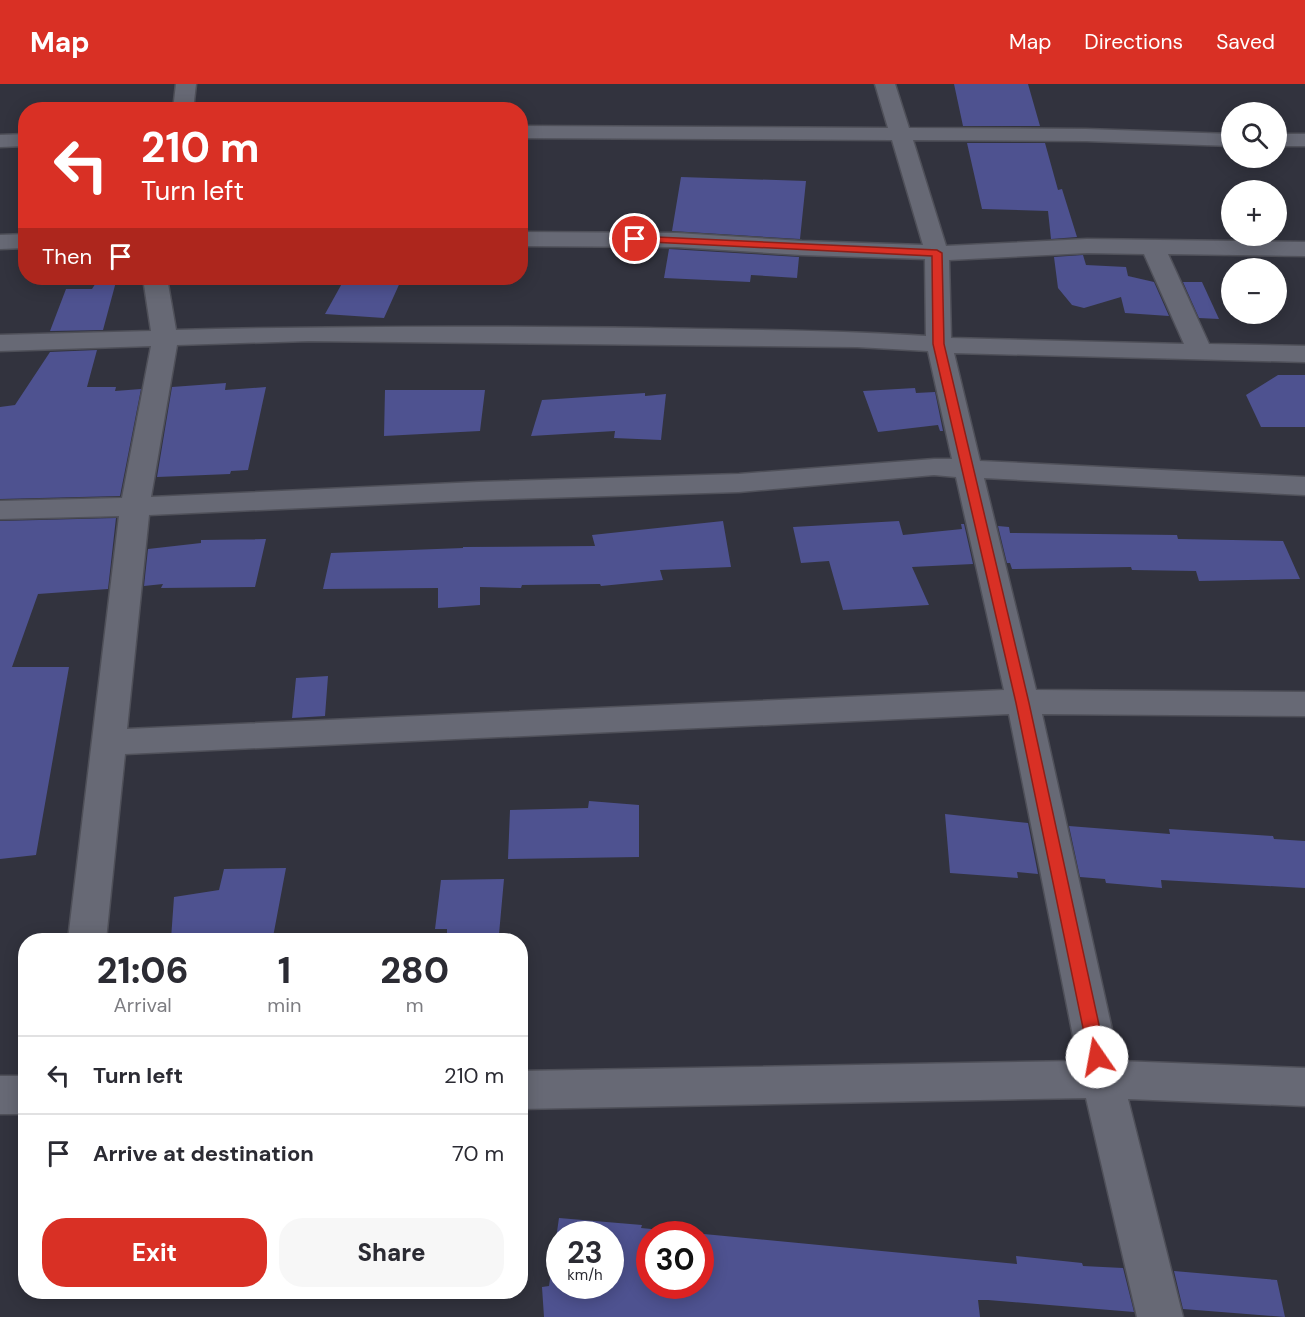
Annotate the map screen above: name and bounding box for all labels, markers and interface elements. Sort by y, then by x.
text: Map [30,24,90,61]
text: Map [1009,28,1051,56]
text: Directions [1084,28,1183,56]
text: Saved [1216,28,1275,56]
map controls [1221,102,1287,324]
button: search [1221,102,1287,168]
text: 210 m [141,120,259,175]
icon: left [42,126,120,204]
text: Turn left [141,173,244,208]
button: + [1221,180,1287,246]
pin [609,213,660,264]
icon: arrive [618,222,651,255]
icon: arrive [104,240,137,273]
text: Then [42,242,92,271]
button: − [1221,258,1287,324]
text: 21:06 [97,947,189,994]
text: 1 [278,947,291,994]
text: 280 [380,947,449,994]
text: Arrival [114,992,172,1018]
text: min [267,992,301,1018]
text: m [406,992,424,1018]
position arrow [1065,1025,1129,1089]
icon: left [42,1059,75,1092]
text: Turn left [93,1061,183,1090]
text: 210 m [444,1061,504,1090]
icon: arrive [42,1137,75,1170]
text: Arrive at destination [93,1139,314,1168]
text: 70 m [452,1139,504,1168]
button: Exit [42,1218,267,1287]
button: Share [279,1218,504,1287]
speed limit sign: 30 [636,1221,714,1299]
text: 23 [567,1233,603,1272]
text: km/h [567,1265,603,1285]

